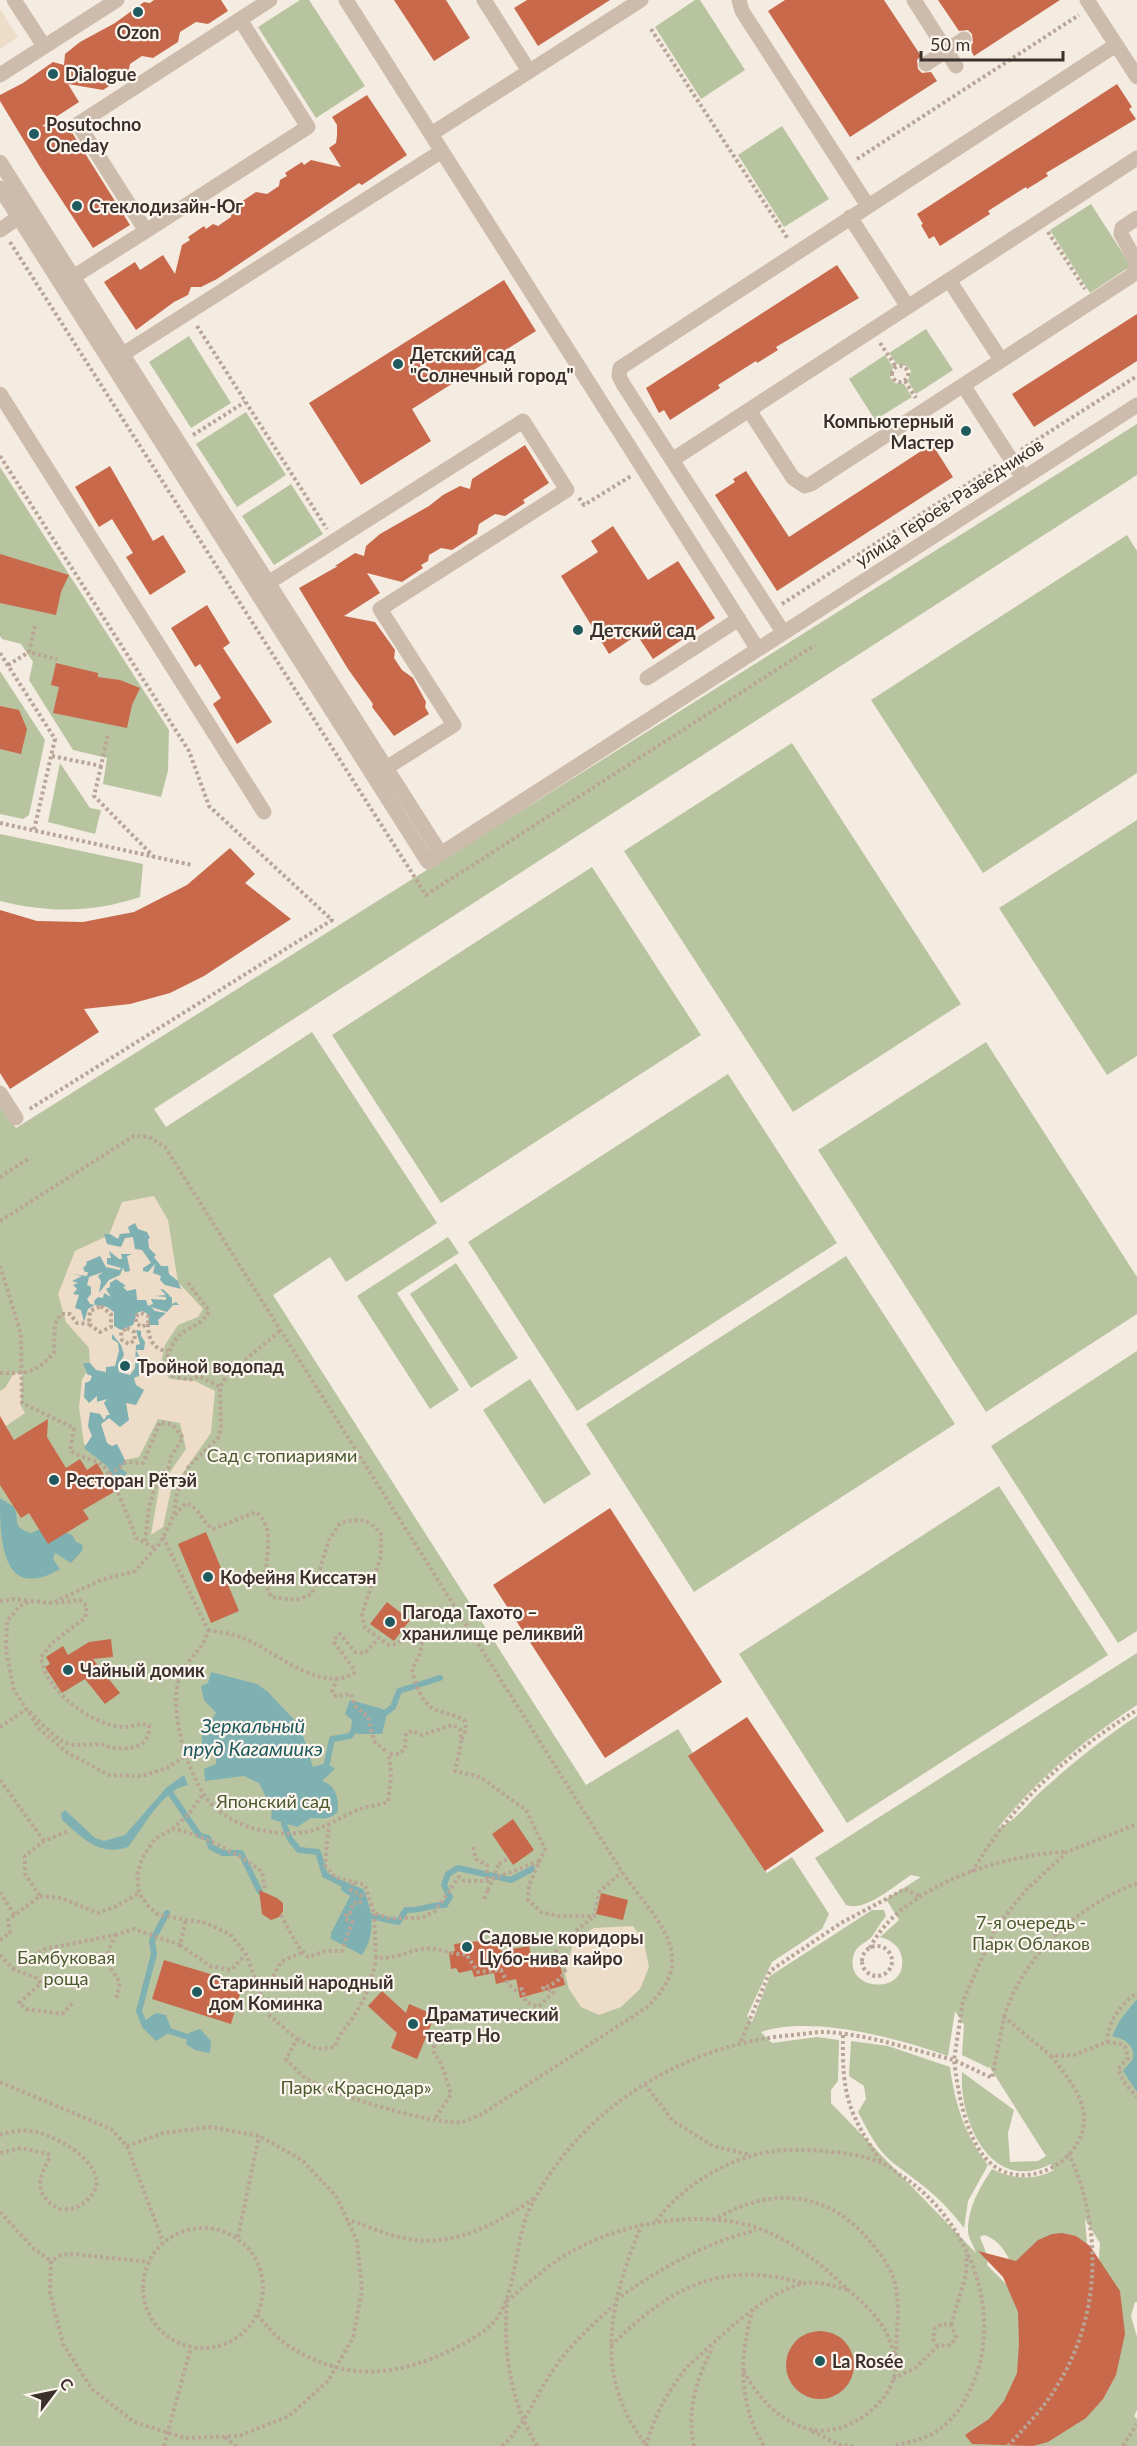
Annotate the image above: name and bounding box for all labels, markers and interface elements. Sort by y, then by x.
marker: Ozon [131,5,145,19]
place label: Ozon [117,21,159,43]
scale bar [921,24,1064,62]
text: 50 m [930,33,970,55]
place label: Dialogue [65,63,137,85]
marker: Dialogue [46,67,60,81]
place label: Posutochno Oneday [46,113,141,156]
marker: Posutochno Oneday [27,127,41,141]
place label: Стеклодизайн-Юг [89,195,243,217]
marker: Стеклодизайн-Юг [70,199,84,213]
place label: Детский сад "Солнечный город" [410,343,574,386]
marker: Детский сад "Солнечный город" [391,357,405,371]
place label: Компьютерный Мастер [823,410,954,453]
marker: Компьютерный Мастер [959,424,973,438]
street label: улица Героев-Разведчиков [851,433,1047,571]
place label: Детский сад [590,619,696,641]
marker: Детский сад [571,623,585,637]
place label: Тройной водопад [137,1355,285,1377]
marker: Тройной водопад [118,1359,132,1373]
park label: Сад с топиариями [207,1444,357,1466]
place label: Ресторан Рётэй [66,1469,197,1491]
marker: Ресторан Рётэй [47,1473,61,1487]
place label: Кофейня Киссатэн [220,1566,376,1588]
marker: Кофейня Киссатэн [201,1570,215,1584]
place label: Пагода Тахото – хранилище реликвий [402,1601,583,1644]
marker: Пагода Тахото – хранилище реликвий [383,1615,397,1629]
place label: Чайный домик [80,1659,205,1681]
marker: Чайный домик [61,1663,75,1677]
water label: Зеркальный пруд Кагамиикэ [183,1713,323,1760]
park label: Японский сад [215,1790,330,1812]
park label: 7-я очередь - Парк Облаков [972,1911,1090,1954]
place label: Садовые коридоры Цубо-нива кайро [479,1926,644,1969]
marker: Садовые коридоры Цубо-нива кайро [460,1940,474,1954]
park label: Бамбуковая роща [17,1946,115,1989]
place label: Старинный народный дом Коминка [209,1971,393,2014]
marker: Старинный народный дом Коминка [190,1985,204,1999]
place label: Драматический театр Но [425,2003,559,2046]
marker: Драматический театр Но [406,2017,420,2031]
park label: Парк «Краснодар» [280,2076,432,2098]
place label: La Rosée [832,2350,904,2372]
marker: La Rosée [813,2354,827,2368]
north arrow [24,2362,84,2422]
text: С [56,2374,78,2394]

